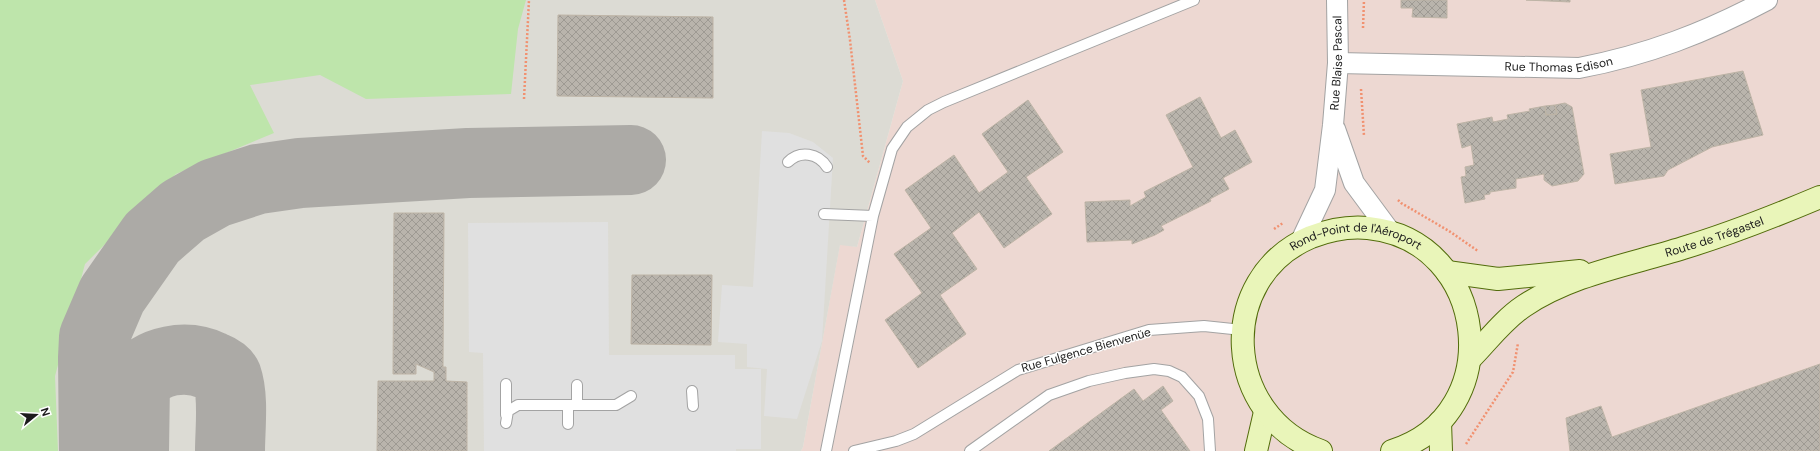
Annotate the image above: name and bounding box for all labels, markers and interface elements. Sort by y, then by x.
street label: Rue Blaise Pascal [1326,16,1346,111]
street label: Rue Thomas Edison [1505,53,1614,76]
street label: Route de Trégastel [1663,213,1766,261]
text: Rond-Point de l'Aéroport [1287,219,1425,254]
street label: Rond-Point de l'Aéroport [1287,244,1425,258]
street label: Rue Fulgence Bienvenüe [1019,324,1153,376]
north arrow [16,395,56,435]
text: N [38,406,53,418]

